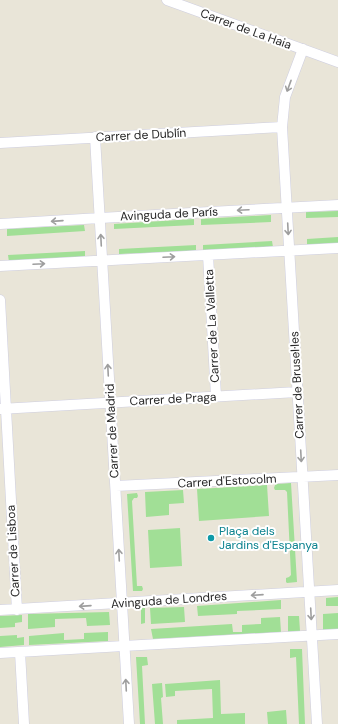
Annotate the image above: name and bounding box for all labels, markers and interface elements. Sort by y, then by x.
street label: Carrer de La Haia [198,5,294,53]
one-way arrow [284,79,292,91]
street label: Carrer de Dublín [95,125,187,145]
street label: Avinguda de París [120,203,218,225]
one-way arrow [237,207,250,214]
one-way arrow [51,217,64,224]
one-way arrow [284,222,292,235]
one-way arrow [97,234,105,247]
one-way arrow [162,253,175,261]
one-way arrow [32,261,45,268]
street label: Carrer de La Valletta [201,269,223,383]
street label: Carrer de Brusel·les [286,331,308,439]
one-way arrow [105,364,112,377]
street label: Carrer de Madrid [102,383,122,479]
street label: Carrer de Praga [129,389,217,409]
one-way arrow [298,449,305,462]
street label: Carrer d'Estocolm [177,470,277,492]
street label: Carrer de Lisboa [3,505,23,597]
place label: Plaça dels Jardins d'Espanya [219,523,318,553]
marker: Plaça dels Jardins d'Espanya [206,533,216,543]
one-way arrow [116,549,123,562]
street label: Avinguda de Londres [110,588,228,612]
one-way arrow [251,591,264,598]
one-way arrow [79,602,92,609]
one-way arrow [307,607,315,620]
one-way arrow [123,679,130,692]

